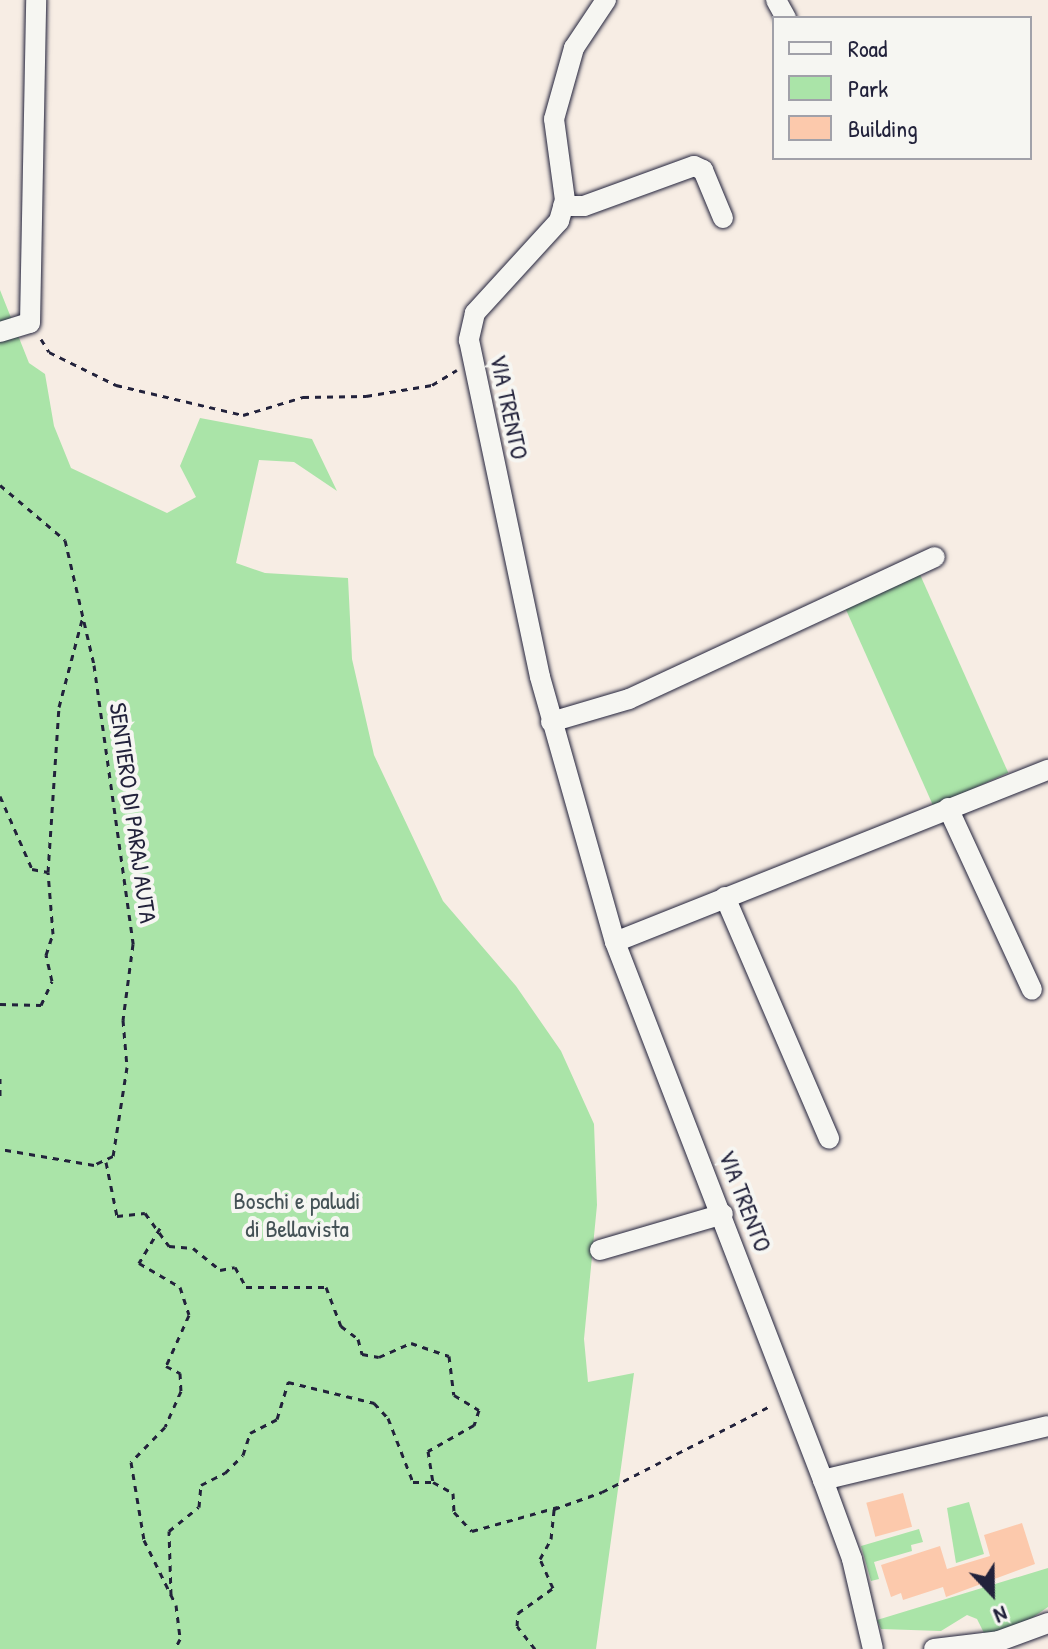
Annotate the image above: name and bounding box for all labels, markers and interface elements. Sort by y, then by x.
legend [772,16,1032,160]
text: Road [848,32,887,64]
text: Park [848,72,888,104]
text: Building [848,112,918,144]
street label: VIA TRENTO [484,352,534,462]
street label: SENTIERO DI PARAJ AUTA [103,701,163,925]
street label: VIA TRENTO [712,1146,778,1256]
park label: Boschi e paludi di Bellavista [234,1187,360,1243]
north arrow [952,1553,1032,1633]
text: N [990,1599,1012,1631]

